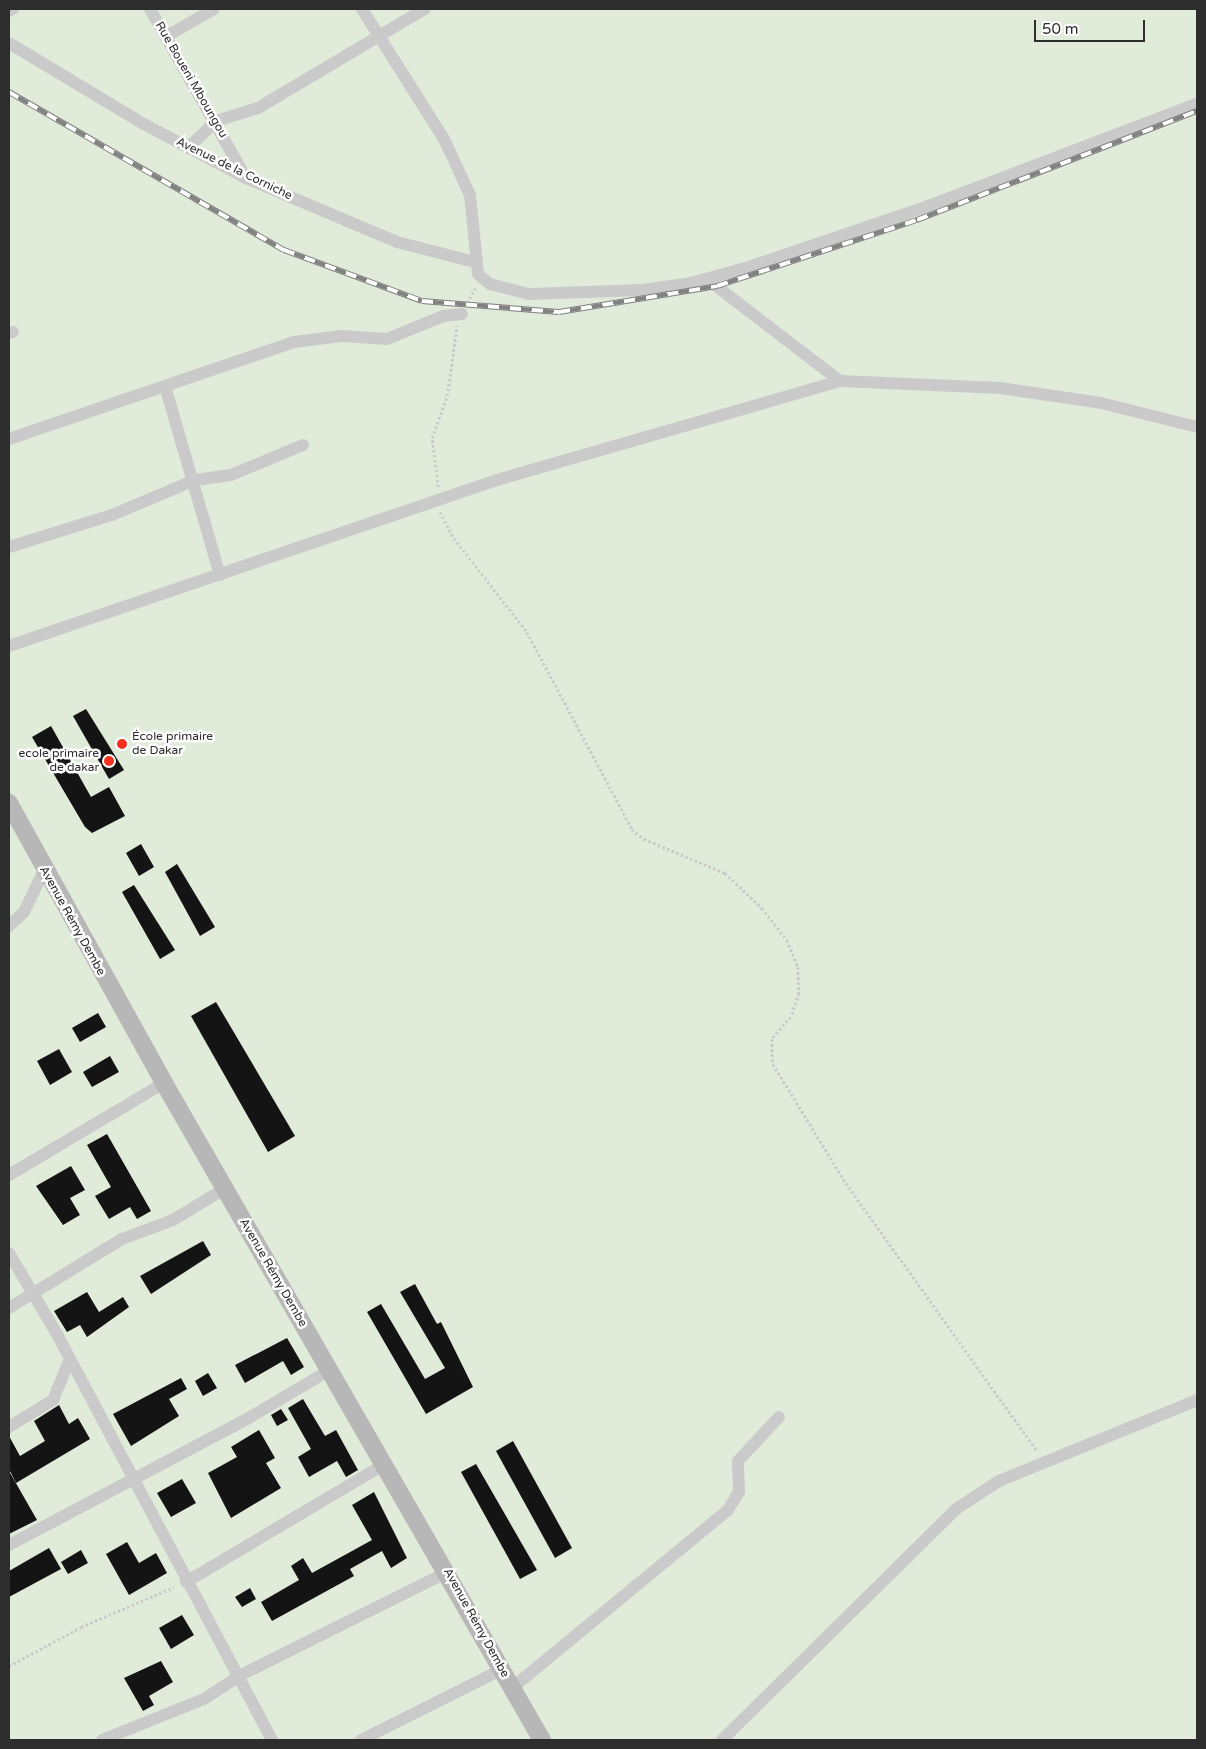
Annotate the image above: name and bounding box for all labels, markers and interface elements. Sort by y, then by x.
scale bar [1036,10,1147,42]
street label: Rue Boueni Mboungou [152,19,230,141]
text: 50 m [1042,20,1079,38]
street label: Avenue de la Corniche [174,135,294,203]
place label: École primaire de Dakar [132,730,213,758]
marker: École primaire de Dakar [116,738,128,750]
place label: ecole primaire de dakar [19,747,99,775]
marker: ecole primaire de dakar [103,755,115,767]
street label: Avenue Rémy Dembe [36,864,108,978]
street label: Avenue Rémy Dembe [236,1216,310,1330]
street label: Avenue Rémy Dembe [440,1566,512,1680]

